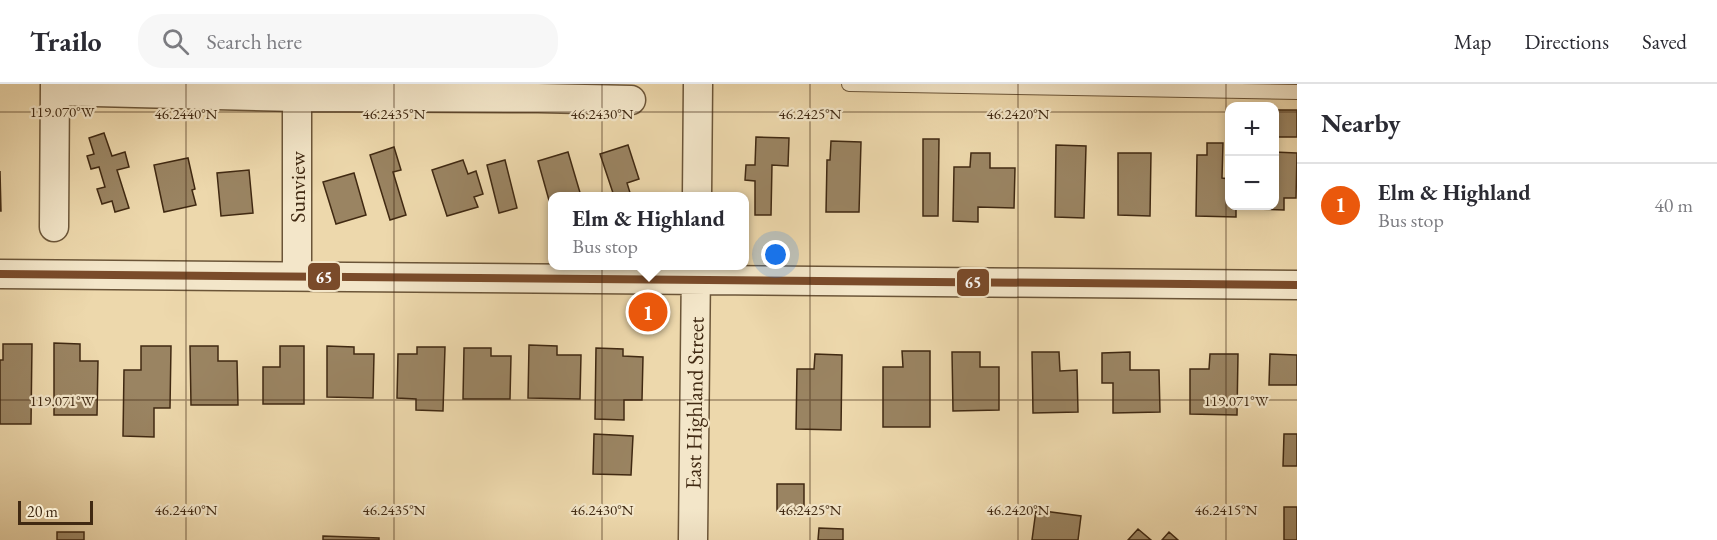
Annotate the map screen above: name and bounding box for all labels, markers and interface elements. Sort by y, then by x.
search box [138,14,558,68]
text: Trailo [30,23,102,59]
icon: search [159,25,192,58]
text: Search here [207,27,302,56]
text: Map [1454,28,1491,55]
text: Directions [1524,28,1609,55]
text: Saved [1642,28,1687,55]
text: 119.070°W [30,102,95,121]
map controls [1225,102,1279,210]
button: + [1225,102,1279,156]
text: 46.2440°N [155,104,218,123]
text: 46.2435°N [363,104,426,123]
text: 46.2430°N [571,104,634,123]
text: 46.2425°N [779,104,842,123]
text: 46.2420°N [987,104,1050,123]
text: Nearby [1321,106,1401,140]
street label: Sunview [283,150,312,223]
button: − [1225,156,1279,210]
text: Elm & Highland [1378,178,1531,207]
popup [548,192,749,270]
text: 1 [1335,192,1346,218]
text: 40 m [1654,192,1693,218]
text: Elm & Highland [572,204,725,233]
text: Bus stop [1378,207,1444,233]
text: Bus stop [572,233,638,259]
your location [761,240,790,269]
line badge: 65 [307,262,341,291]
text: 65 [316,267,332,288]
line badge: 65 [956,268,990,297]
text: 65 [965,272,981,293]
pin: 1 [628,290,668,334]
street label: East Highland Street [678,316,711,490]
text: 119.071°W [30,391,95,410]
text: 119.071°W [1204,391,1269,410]
scale bar [18,498,93,526]
text: 46.2440°N [155,500,218,519]
text: 46.2435°N [363,500,426,519]
text: 46.2430°N [571,500,634,519]
text: 46.2425°N [779,500,842,519]
text: 46.2420°N [987,500,1050,519]
text: 46.2415°N [1195,500,1258,519]
text: 20 m [27,501,58,522]

